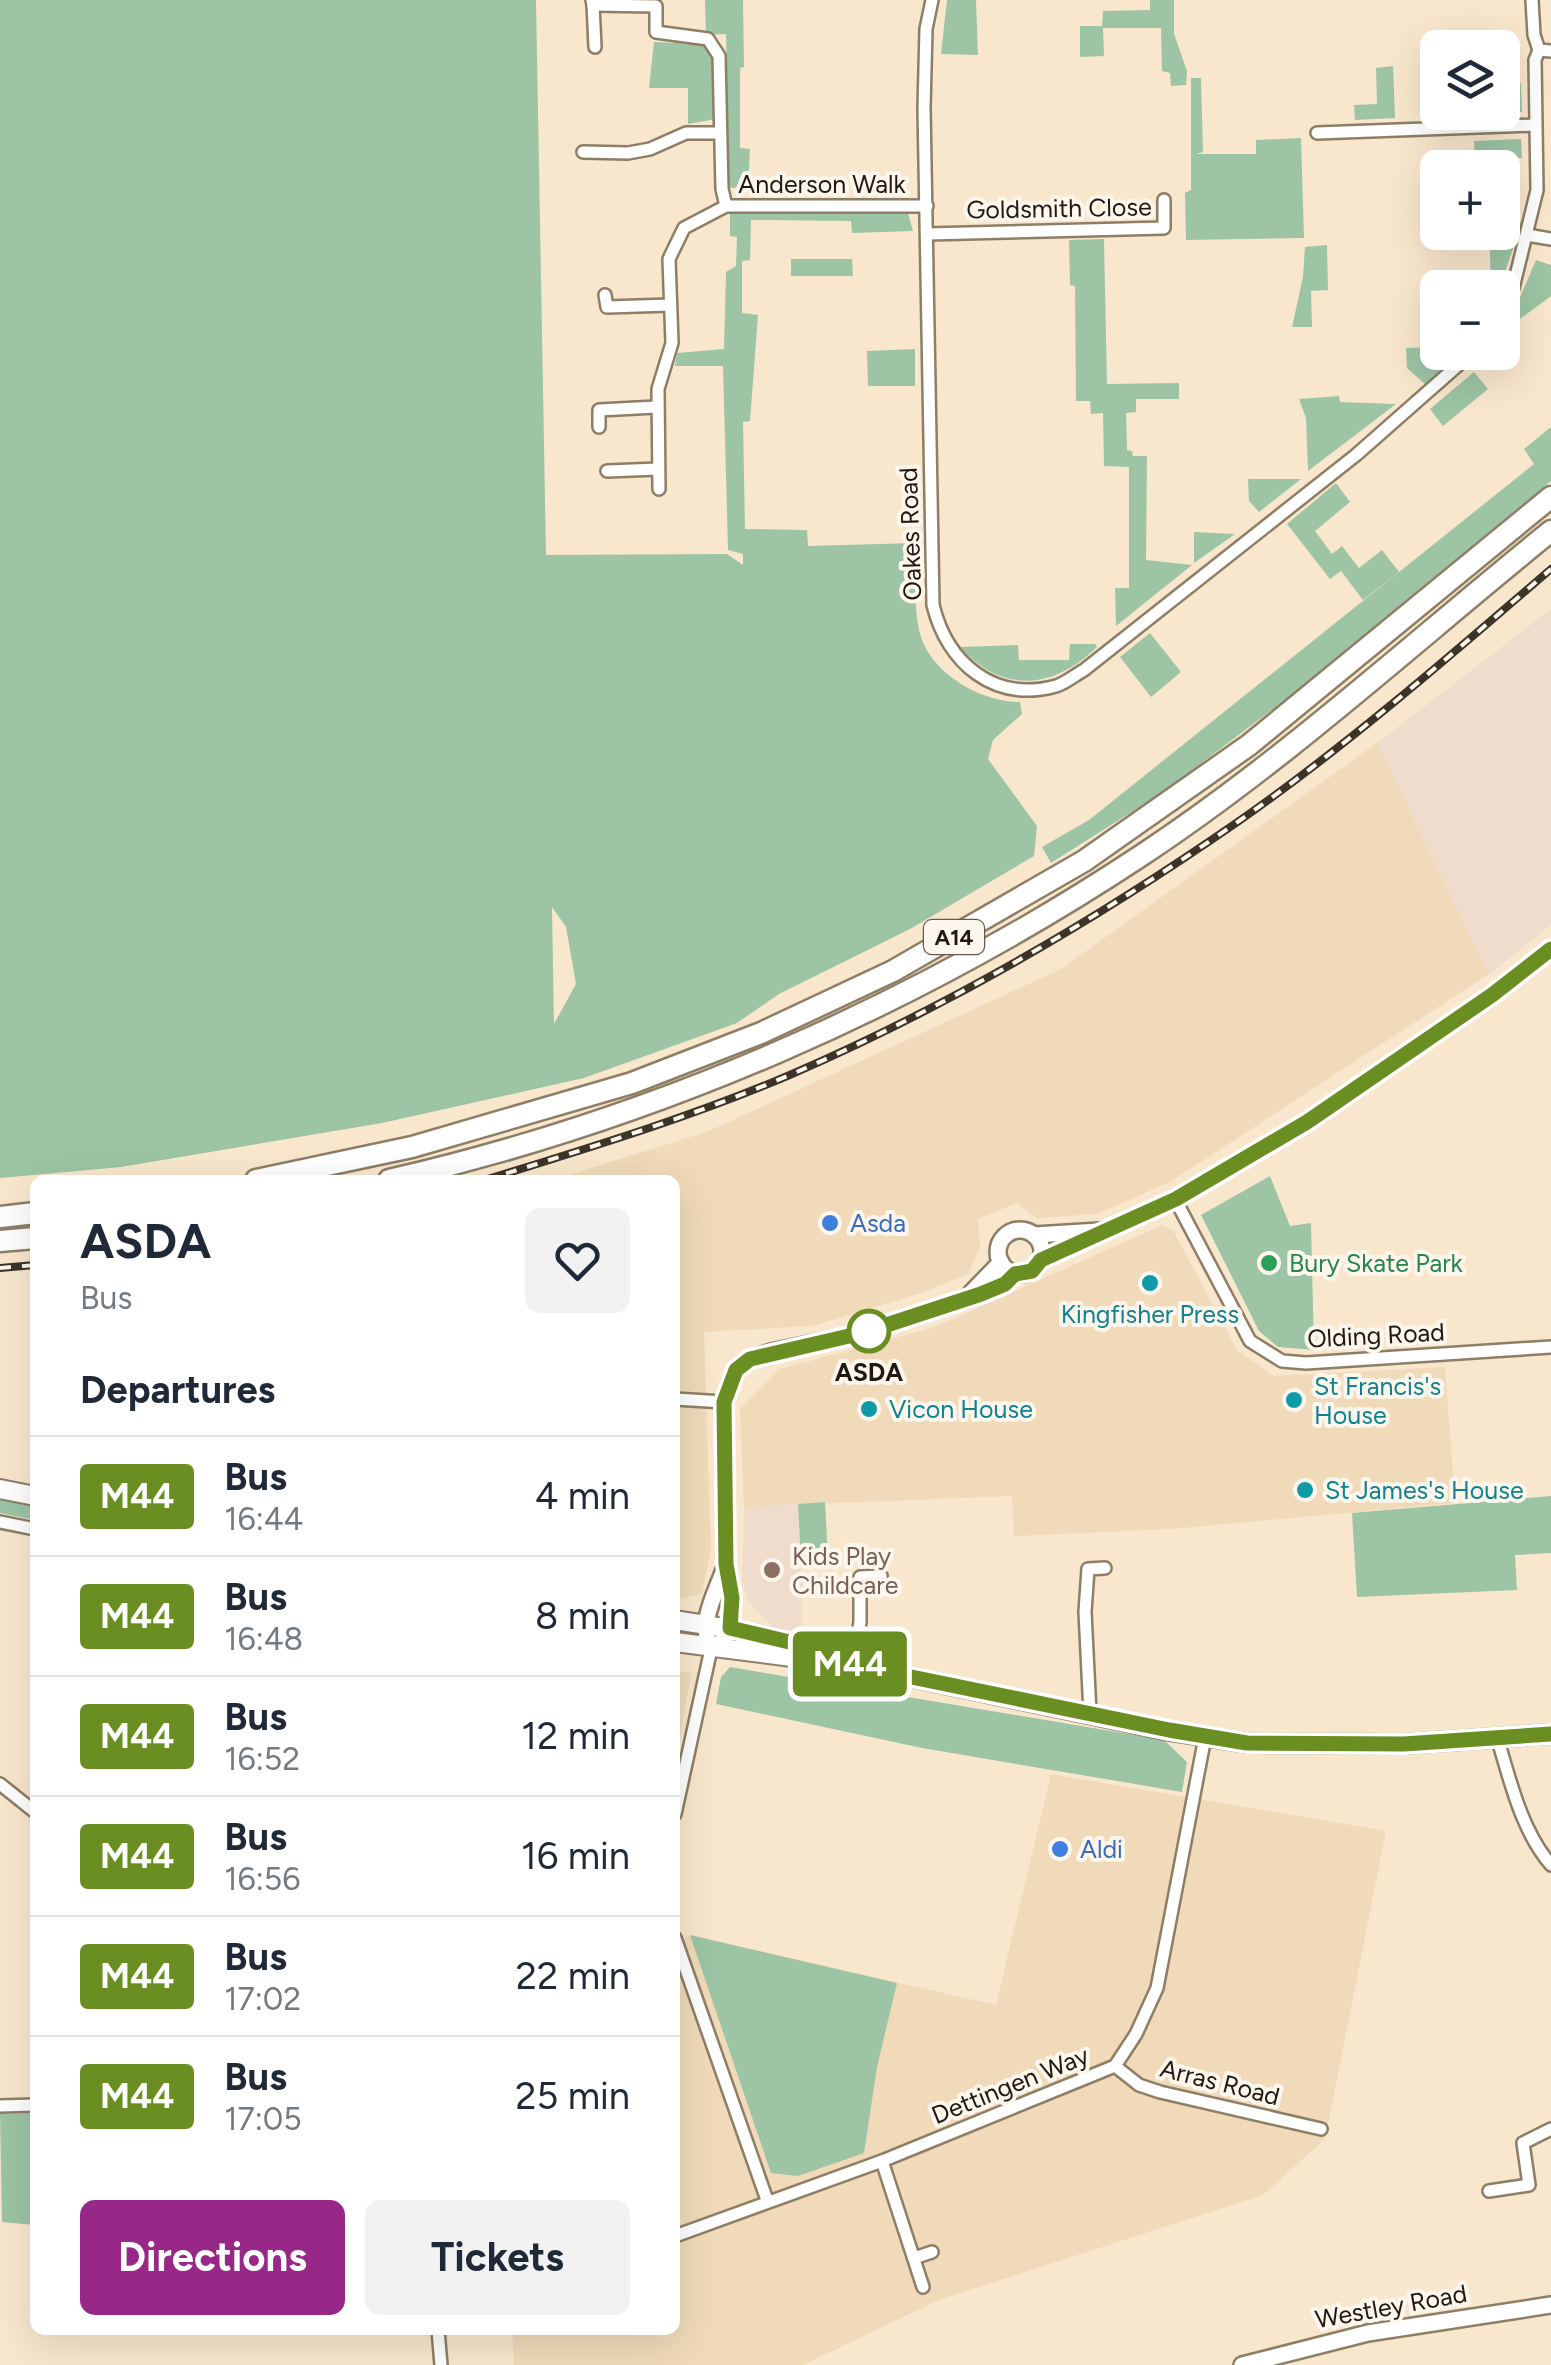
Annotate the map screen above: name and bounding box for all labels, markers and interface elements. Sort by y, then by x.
map controls [1420,30,1520,370]
button: layers [1420,30,1520,130]
button: + [1420,150,1520,250]
street label: Anderson Walk [738,169,907,199]
street label: Goldsmith Close [966,191,1152,225]
button: − [1420,270,1520,370]
street label: Oakes Road [893,467,927,601]
road number: A14 [924,920,984,954]
button: heart [525,1208,630,1313]
place label: Asda [850,1208,906,1238]
text: ASDA [80,1212,211,1270]
marker: Asda [819,1212,841,1234]
place label: Bury Skate Park [1289,1248,1464,1278]
marker: Bury Skate Park [1258,1252,1280,1274]
marker: Kingfisher Press [1139,1272,1161,1294]
text: Bus [80,1279,132,1317]
place label: Kingfisher Press [1061,1299,1239,1329]
marker: ASDA [848,1310,890,1352]
street label: Olding Road [1306,1316,1446,1354]
place label: ASDA [835,1357,903,1387]
text: Departures [80,1367,275,1413]
place label: St Francis's House [1314,1371,1441,1430]
marker: St Francis's House [1283,1389,1305,1411]
place label: Vicon House [889,1394,1033,1424]
marker: Vicon House [858,1398,880,1420]
text: Bus [224,1454,287,1500]
text: 4 min [535,1473,630,1519]
text: M44 [100,1475,174,1517]
place label: St James's House [1325,1475,1524,1505]
marker: St James's House [1294,1479,1316,1501]
text: 16:44 [224,1500,303,1538]
place label: Kids Play Childcare [792,1541,898,1600]
marker: Kids Play Childcare [761,1559,783,1581]
text: Bus [224,1574,287,1620]
text: 8 min [535,1593,630,1639]
text: M44 [100,1595,174,1637]
text: 16:48 [224,1620,303,1658]
line badge: M44 [792,1632,908,1696]
text: M44 [813,1643,887,1685]
text: Bus [224,1694,287,1740]
text: 12 min [521,1713,630,1759]
text: M44 [100,1715,174,1757]
text: 16:52 [224,1740,300,1778]
text: Bus [224,1814,287,1860]
text: 16 min [521,1833,630,1879]
place label: Aldi [1080,1834,1123,1864]
text: M44 [100,1835,174,1877]
marker: Aldi [1049,1838,1071,1860]
text: 16:56 [224,1860,300,1898]
text: Bus [224,1934,287,1980]
text: 22 min [516,1953,630,1999]
text: M44 [100,1955,174,1997]
text: 17:02 [224,1980,301,2018]
street label: Dettingen Way [927,2040,1093,2130]
street label: Arras Road [1157,2053,1283,2111]
text: Bus [224,2054,287,2100]
text: 25 min [515,2073,630,2119]
text: M44 [100,2075,174,2117]
text: 17:05 [224,2100,302,2138]
button: Directions [80,2200,345,2315]
button: Tickets [365,2200,630,2315]
street label: Westley Road [1313,2278,1469,2334]

